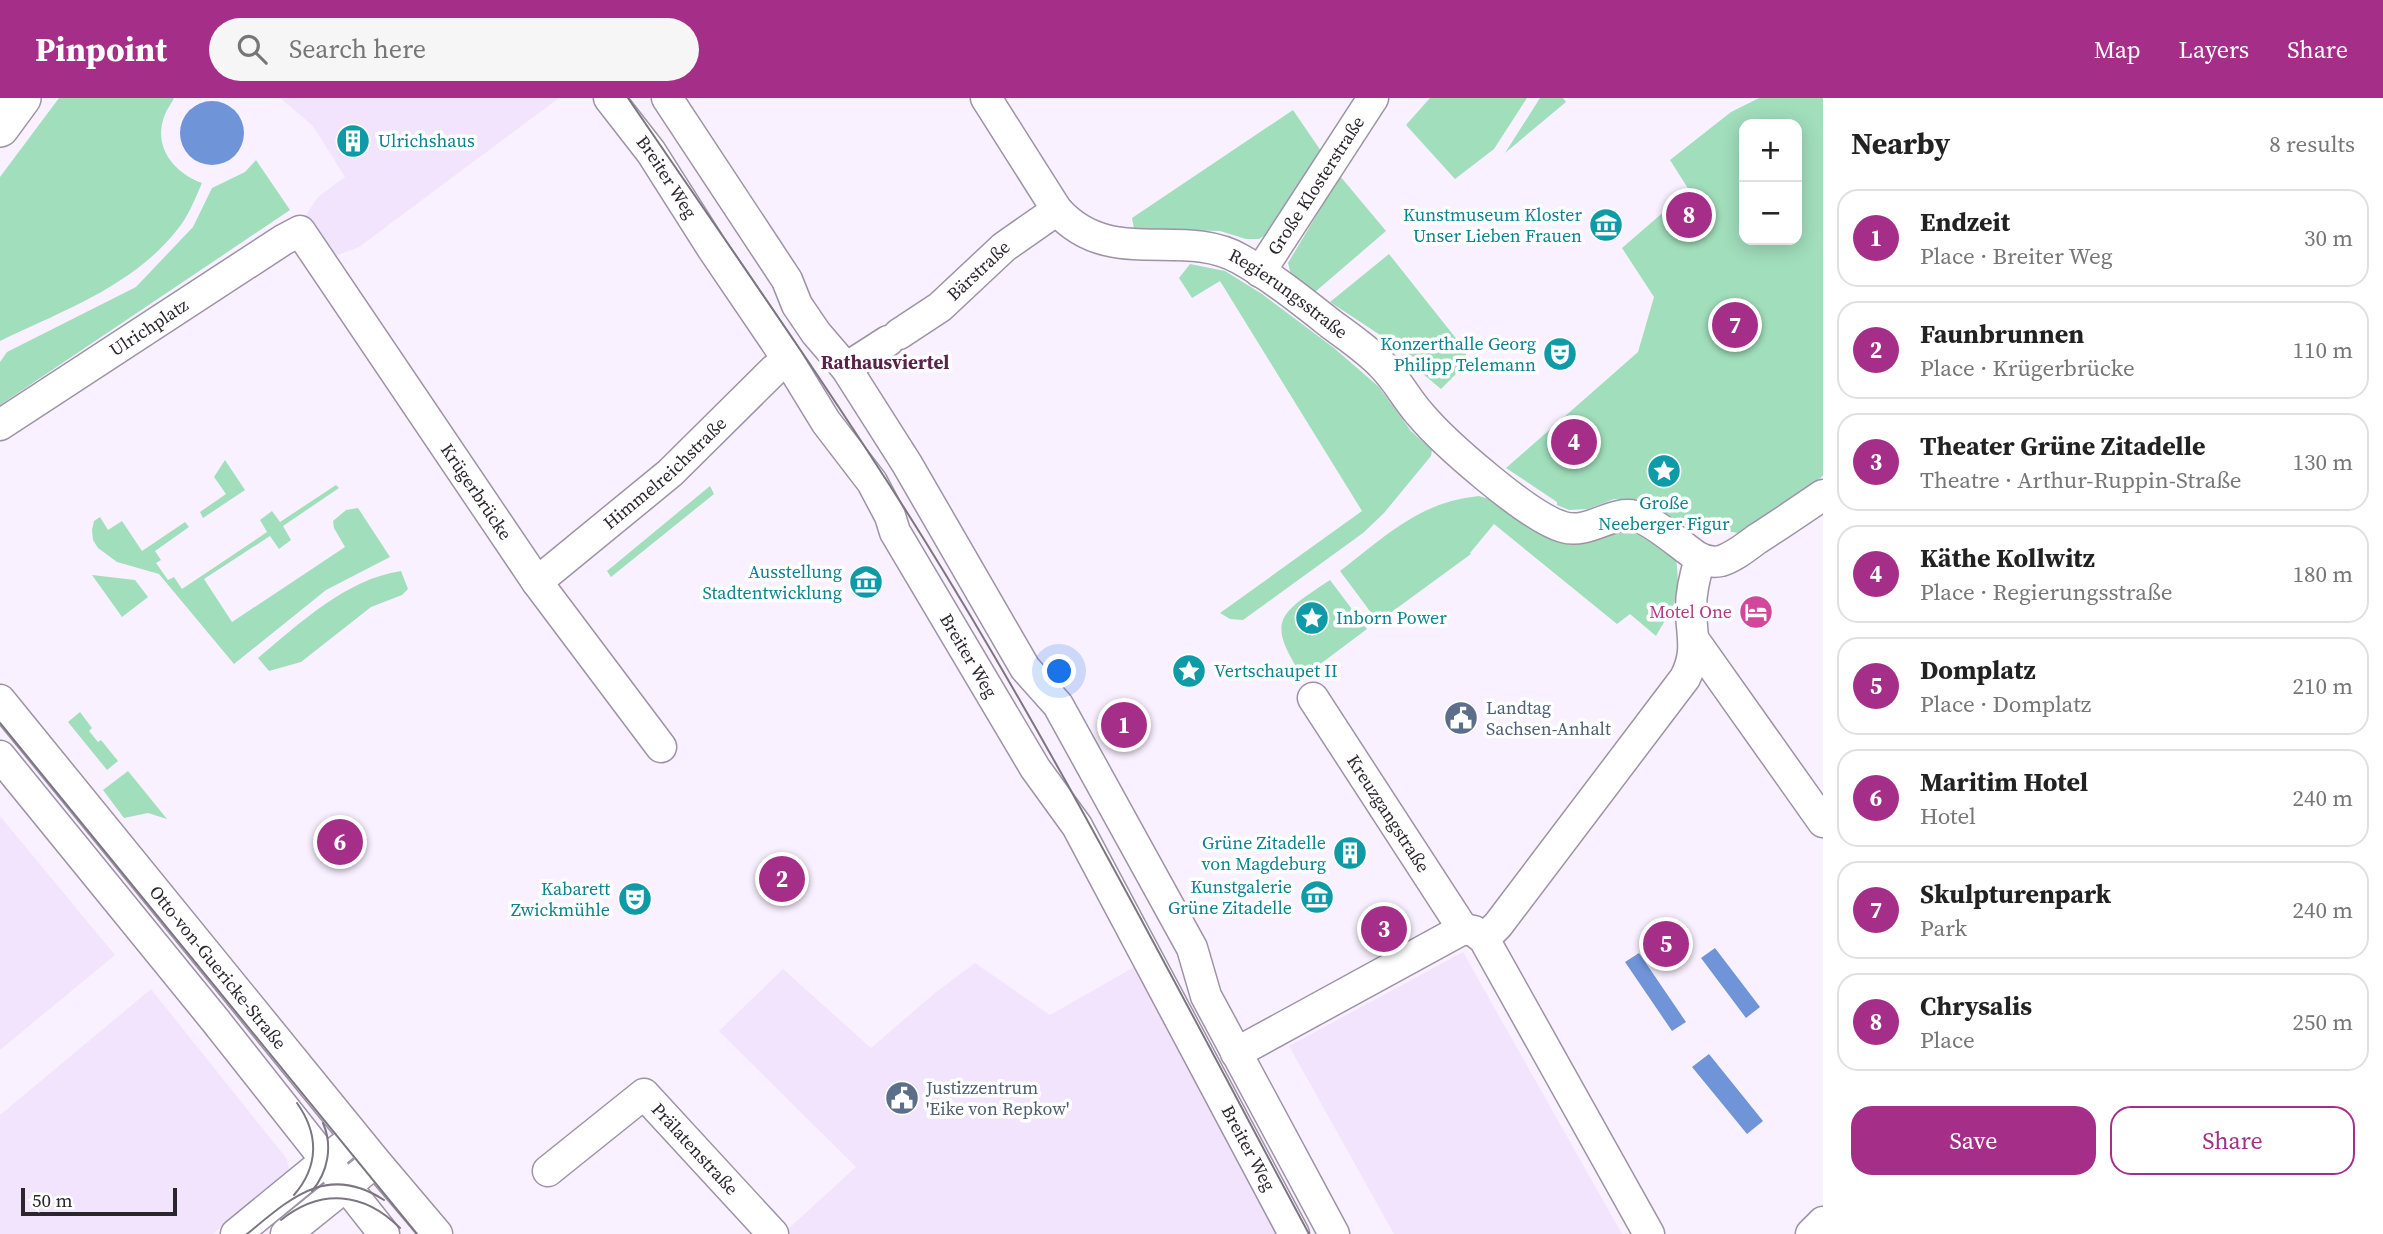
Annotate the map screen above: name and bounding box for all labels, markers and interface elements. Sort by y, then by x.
search box [209,18,699,81]
text: Pinpoint [35,27,167,72]
icon: search [233,30,271,68]
text: Search here [289,31,426,67]
text: Map [2094,33,2141,66]
text: Layers [2179,33,2249,66]
text: Share [2287,33,2348,66]
street label: Große Klosterstraße [1261,111,1370,260]
map controls [1739,119,1802,245]
button: + [1739,119,1802,182]
building icon: Ulrichshaus [334,122,372,160]
text: Nearby [1851,123,1950,164]
place label: Ulrichshaus [378,128,475,153]
text: 8 results [2269,128,2355,160]
street label: Breiter Weg [631,130,703,223]
button: − [1739,182,1802,245]
pin: 8 [1666,189,1712,241]
place label: Kunstmuseum Kloster Unser Lieben Frauen [1403,202,1582,248]
text: Endzeit [1920,204,2010,240]
museum icon: Kunstmuseum Kloster Unser Lieben Frauen [1587,206,1625,244]
text: 1 [1870,222,1882,254]
text: 30 m [2304,222,2353,254]
street label: Bärstraße [941,235,1015,306]
text: Place · Breiter Weg [1920,240,2113,272]
street label: Regierungsstraße [1225,242,1353,344]
street label: Ulrichplatz [104,292,193,362]
pin: 7 [1712,299,1758,351]
text: Faunbrunnen [1920,316,2084,352]
place label: Konzerthalle Georg Philipp Telemann [1380,331,1536,377]
text: 2 [1870,334,1882,366]
text: 110 m [2292,334,2353,366]
theatre icon: Konzerthalle Georg Philipp Telemann [1541,335,1579,373]
district label: Rathausviertel [821,349,949,375]
text: Place · Krügerbrücke [1920,352,2135,384]
street label: Himmelreichstraße [598,411,732,535]
pin: 4 [1551,416,1597,468]
text: Theater Grüne Zitadelle [1920,428,2206,464]
street label: Krügerbrücke [435,438,518,545]
text: 3 [1870,446,1882,478]
text: 130 m [2292,446,2353,478]
place icon: Große Neeberger Figur [1645,452,1683,490]
text: Theatre · Arthur-Ruppin-Straße [1920,464,2242,496]
place label: Große Neeberger Figur [1598,490,1730,536]
text: Käthe Kollwitz [1920,540,2095,576]
text: 4 [1870,558,1882,590]
text: 180 m [2292,558,2353,590]
place label: Ausstellung Stadtentwicklung [702,559,842,605]
museum icon: Ausstellung Stadtentwicklung [847,563,885,601]
text: Place · Regierungsstraße [1920,576,2172,608]
hotel icon: Motel One [1737,593,1775,631]
place icon: Inborn Power [1293,599,1331,637]
place label: Motel One [1649,599,1732,624]
place label: Inborn Power [1336,605,1447,630]
street label: Breiter Weg [934,609,1004,702]
place icon: Vertschaupet II [1170,652,1208,690]
text: Domplatz [1920,652,2036,688]
your location [1042,654,1076,688]
place label: Vertschaupet II [1214,658,1338,683]
text: 5 [1870,670,1882,702]
text: 210 m [2292,670,2353,702]
text: Place · Domplatz [1920,688,2091,720]
place label: Landtag Sachsen-Anhalt [1486,695,1611,741]
pin: 1 [1101,699,1147,751]
public building icon: Landtag Sachsen-Anhalt [1442,699,1480,737]
street label: Kreuzgangstraße [1341,750,1436,877]
text: Maritim Hotel [1920,764,2088,800]
text: 6 [1870,782,1882,814]
text: 240 m [2292,782,2353,814]
text: Hotel [1920,800,1976,832]
pin: 6 [317,816,363,868]
place label: Grüne Zitadelle von Magdeburg [1202,830,1326,876]
building icon: Grüne Zitadelle von Magdeburg [1331,834,1369,872]
pin: 2 [759,853,805,905]
place label: Kunstgalerie Grüne Zitadelle [1168,874,1292,920]
place label: Kabarett Zwickmühle [511,876,610,922]
text: Skulpturenpark [1920,876,2111,912]
museum icon: Kunstgalerie Grüne Zitadelle [1298,878,1336,916]
street label: Otto-von-Guericke-Straße [144,880,292,1055]
theatre icon: Kabarett Zwickmühle [616,880,654,918]
text: 7 [1870,894,1882,926]
text: 240 m [2292,894,2353,926]
pin: 3 [1361,903,1407,955]
text: Park [1920,912,1967,944]
pin: 5 [1643,918,1689,970]
text: Chrysalis [1920,988,2032,1024]
text: 8 [1870,1006,1882,1038]
text: 250 m [2292,1006,2353,1038]
text: Place [1920,1024,1975,1056]
place label: Justizzentrum 'Eike von Repkow' [925,1075,1069,1121]
public building icon: Justizzentrum 'Eike von Repkow' [883,1079,921,1117]
street label: Prälatenstraße [646,1097,744,1200]
street label: Breiter Weg [1216,1100,1282,1195]
button: Save [1851,1106,2096,1175]
button: Share [2110,1106,2355,1175]
scale bar [21,1185,177,1217]
text: 50 m [32,1187,73,1213]

